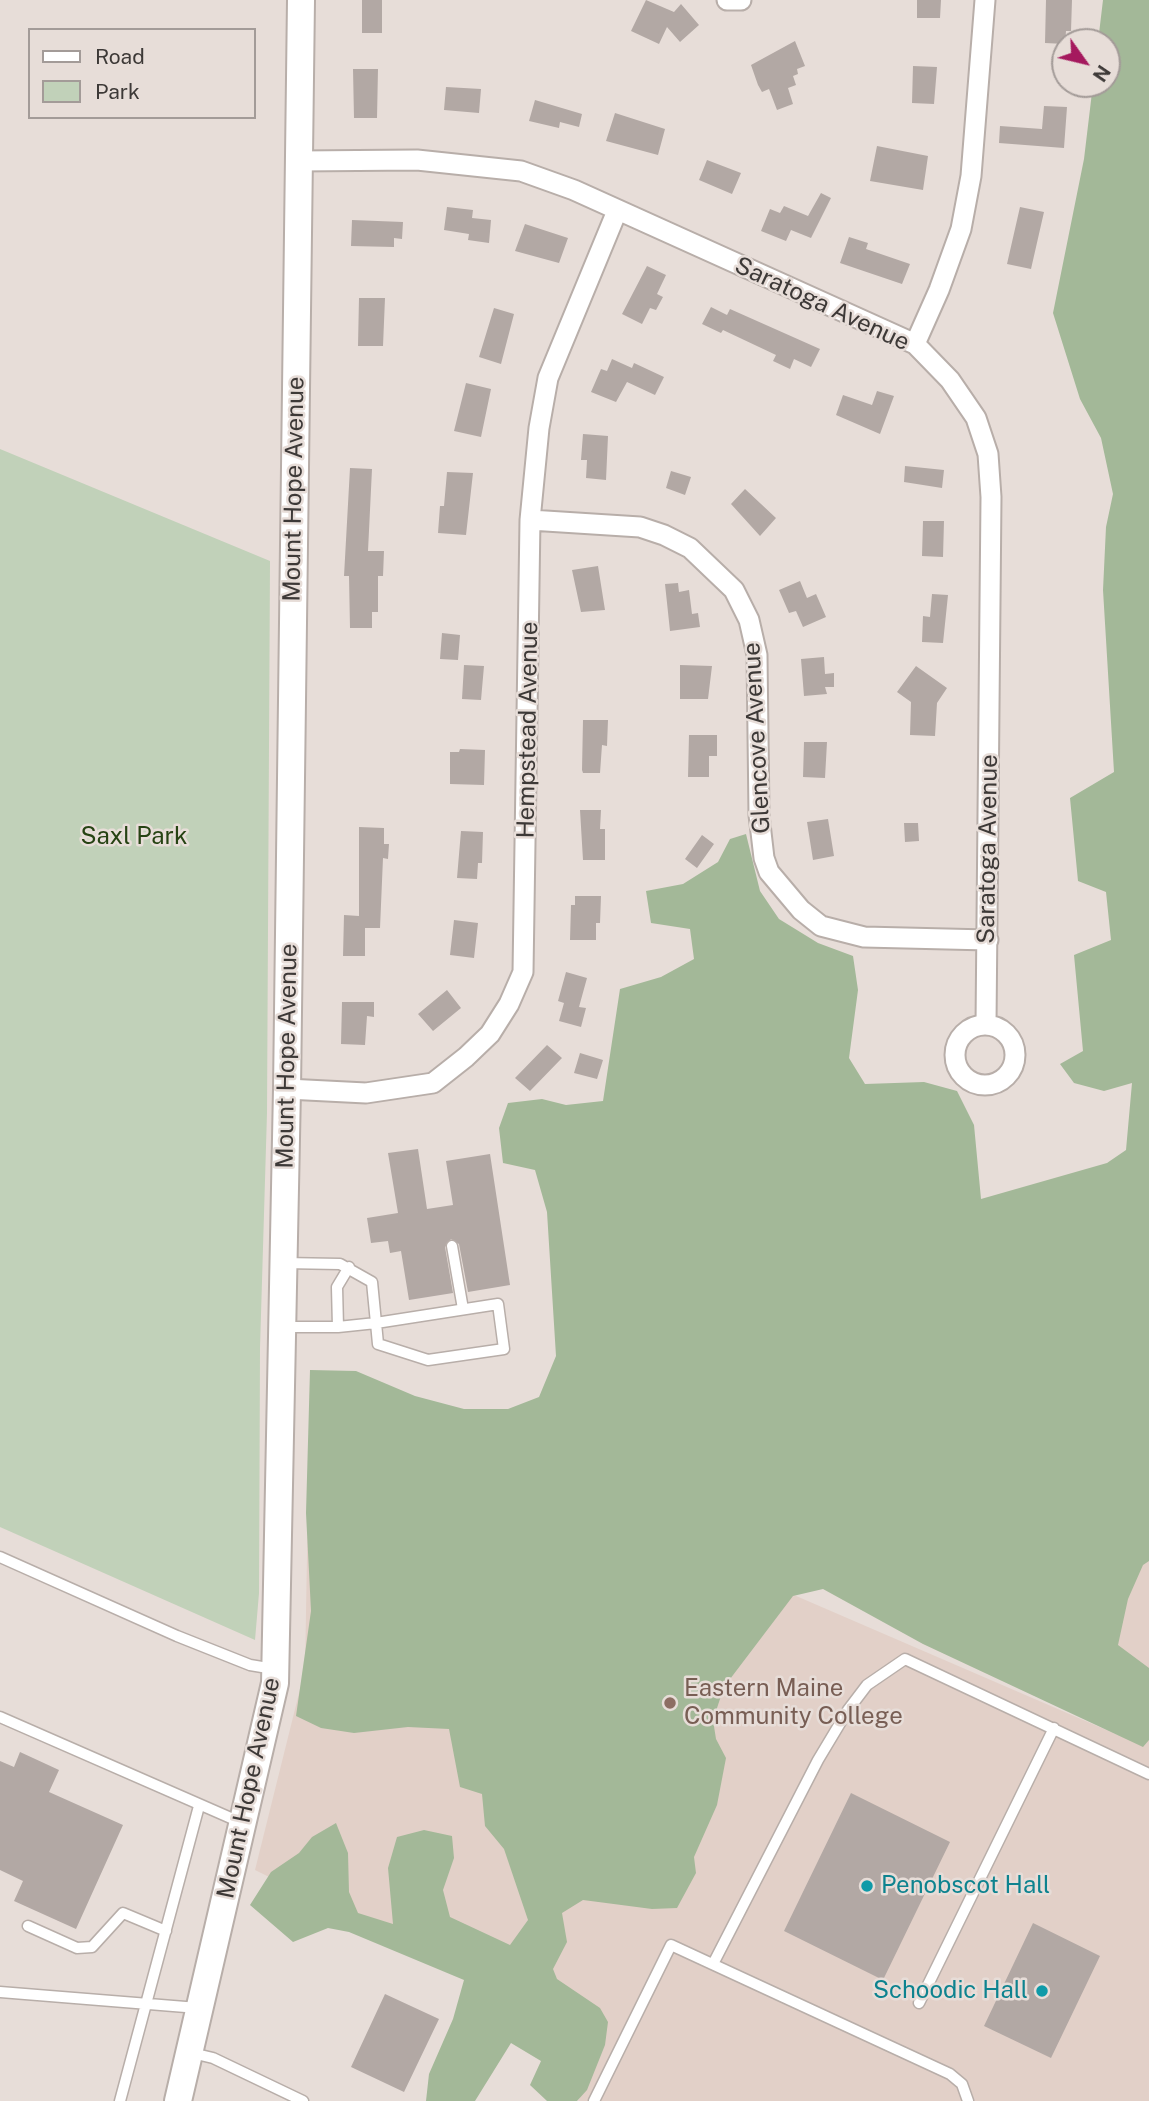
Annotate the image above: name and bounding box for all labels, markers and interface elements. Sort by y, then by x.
legend [28,28,256,119]
north arrow [1051,28,1121,98]
text: Road [95,44,145,69]
text: N [1088,61,1115,86]
text: Park [95,79,140,104]
street label: Saratoga Avenue [730,251,914,357]
street label: Mount Hope Avenue [278,376,310,602]
street label: Hempstead Avenue [512,621,544,839]
street label: Glencove Avenue [738,642,776,834]
street label: Saratoga Avenue [972,754,1004,944]
park label: Saxl Park [81,823,187,851]
street label: Mount Hope Avenue [271,943,303,1169]
street label: Mount Hope Avenue [212,1675,286,1901]
place label: Eastern Maine Community College [684,1675,903,1731]
marker: Eastern Maine Community College [662,1695,678,1711]
place label: Penobscot Hall [881,1872,1050,1900]
marker: Penobscot Hall [859,1878,875,1894]
place label: Schoodic Hall [873,1977,1028,2005]
marker: Schoodic Hall [1034,1983,1050,1999]

